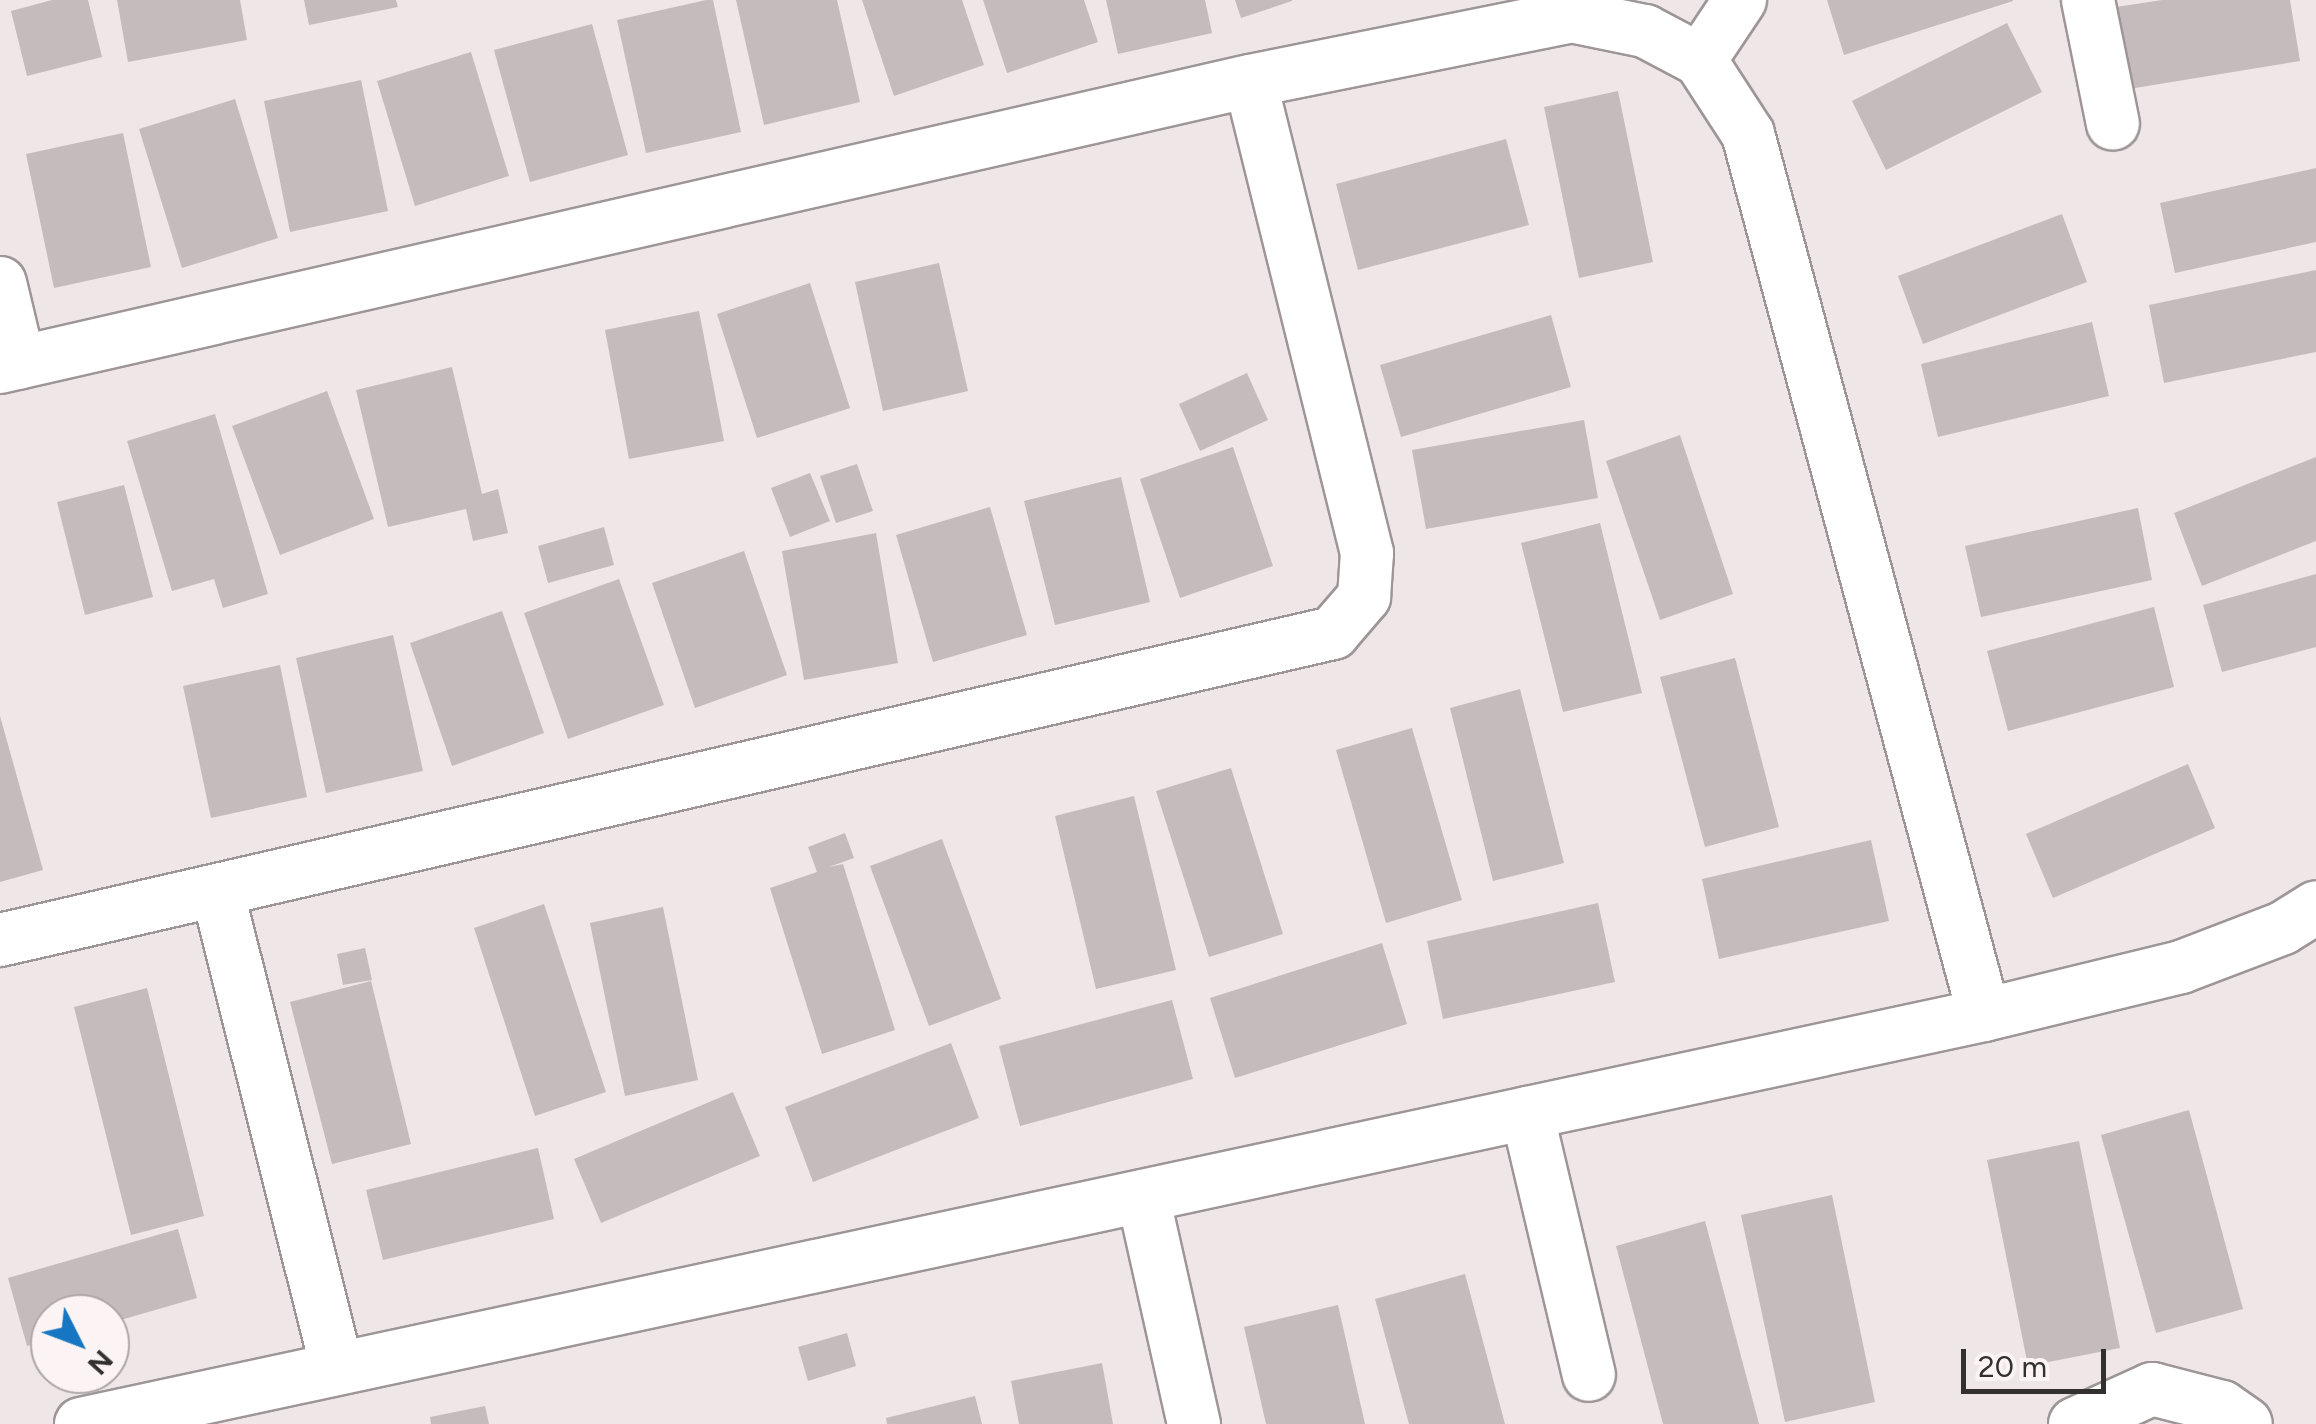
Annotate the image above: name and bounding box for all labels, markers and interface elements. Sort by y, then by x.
north arrow [30,1294,130,1394]
scale bar [1966,1329,2111,1391]
text: N [81,1343,121,1382]
text: 20 m [1978,1348,2047,1385]

